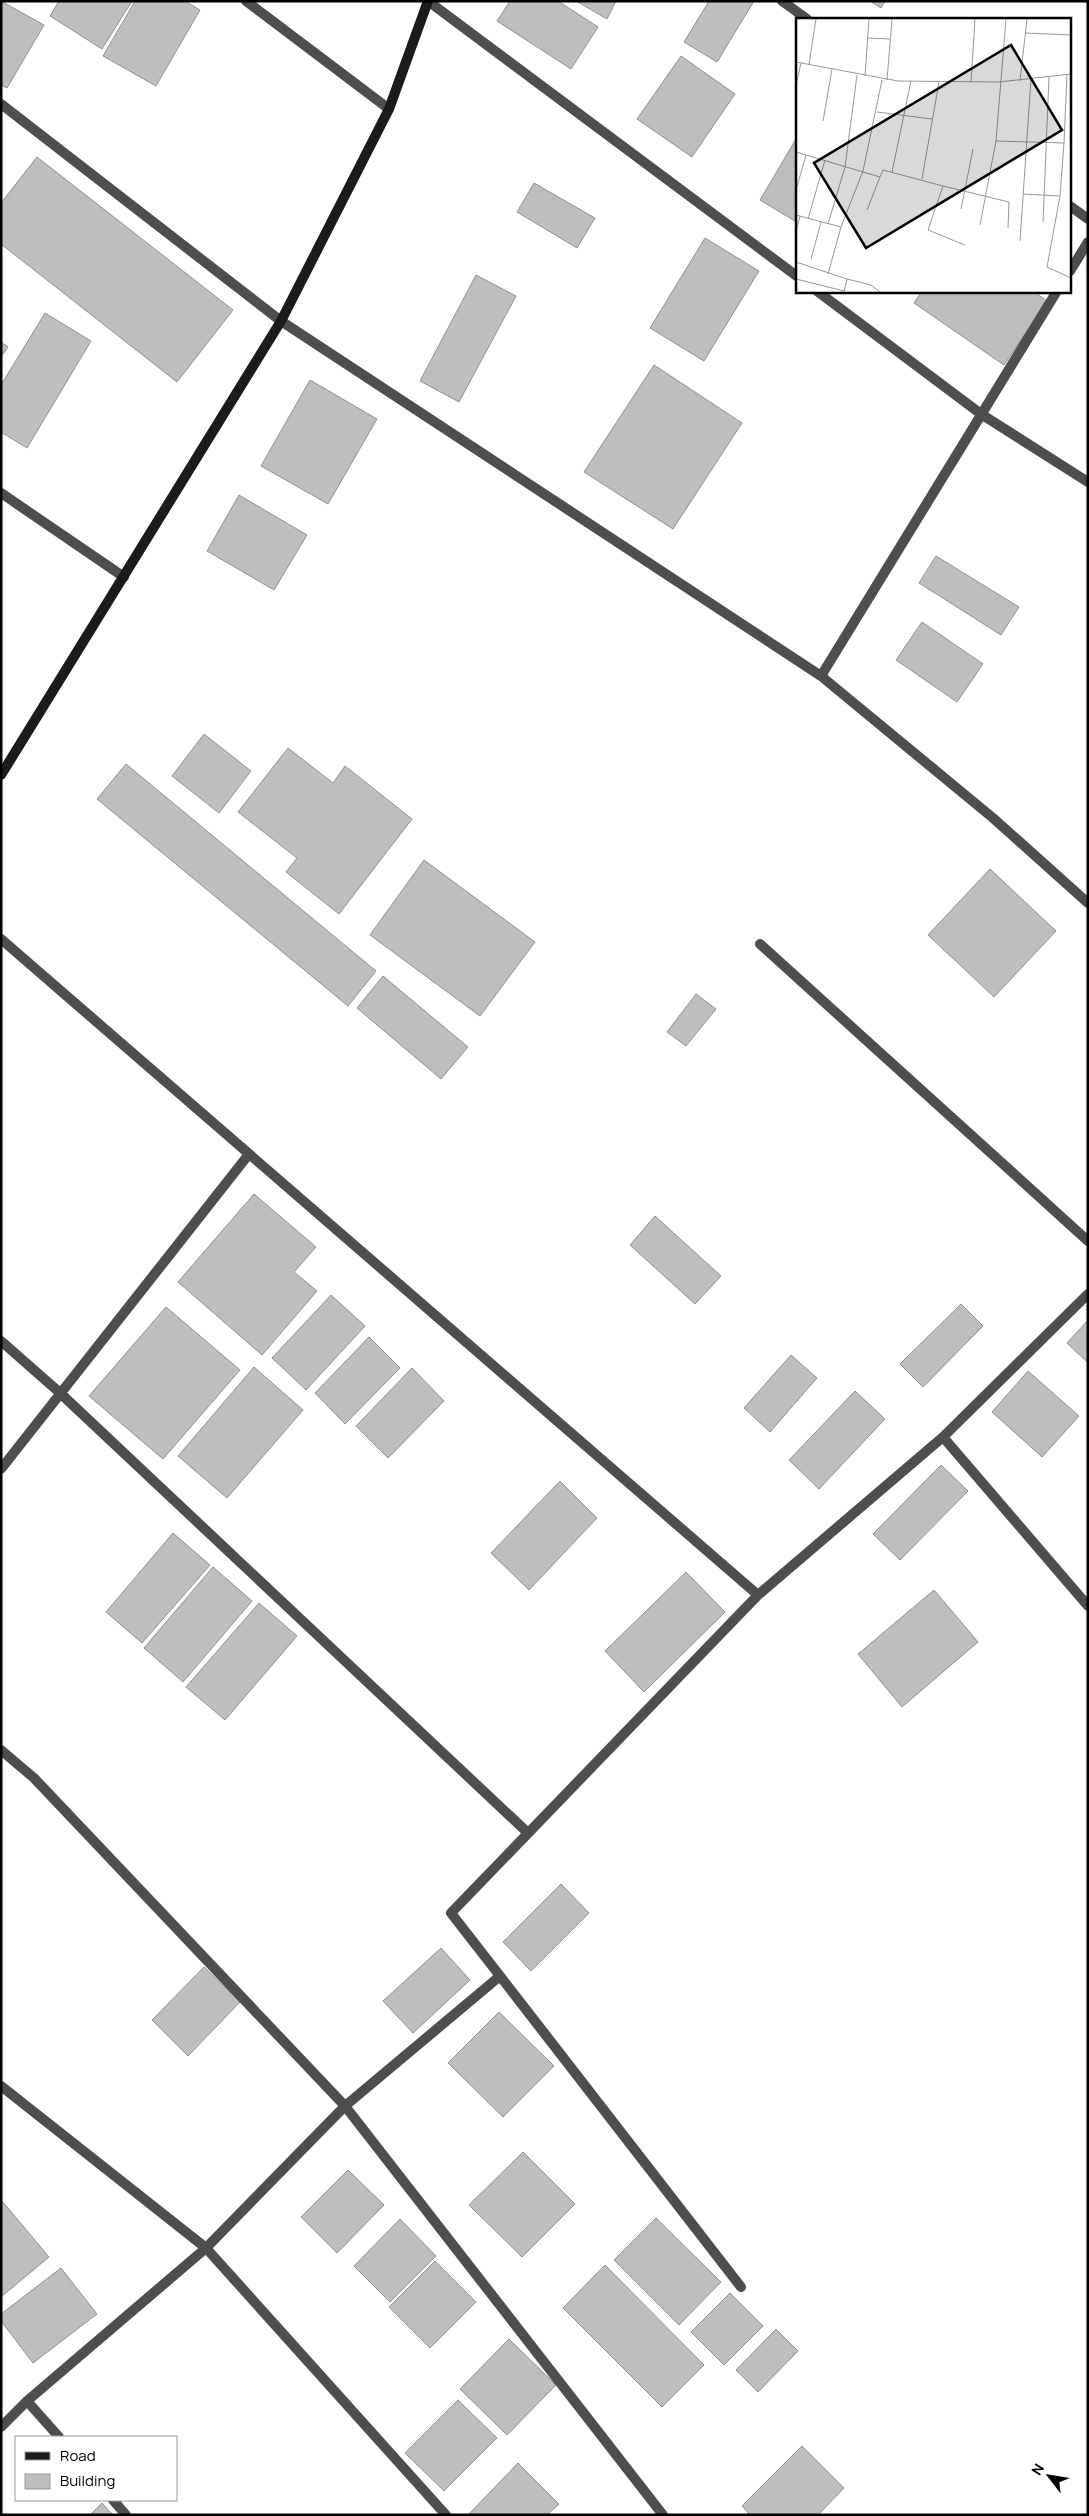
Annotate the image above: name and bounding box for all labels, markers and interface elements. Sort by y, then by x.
inset map [796,18,1072,292]
legend [15,2436,178,2501]
text: Road [60,2445,96,2466]
north arrow [1024,2451,1074,2501]
text: N [1027,2460,1048,2478]
text: Building [60,2470,115,2491]

